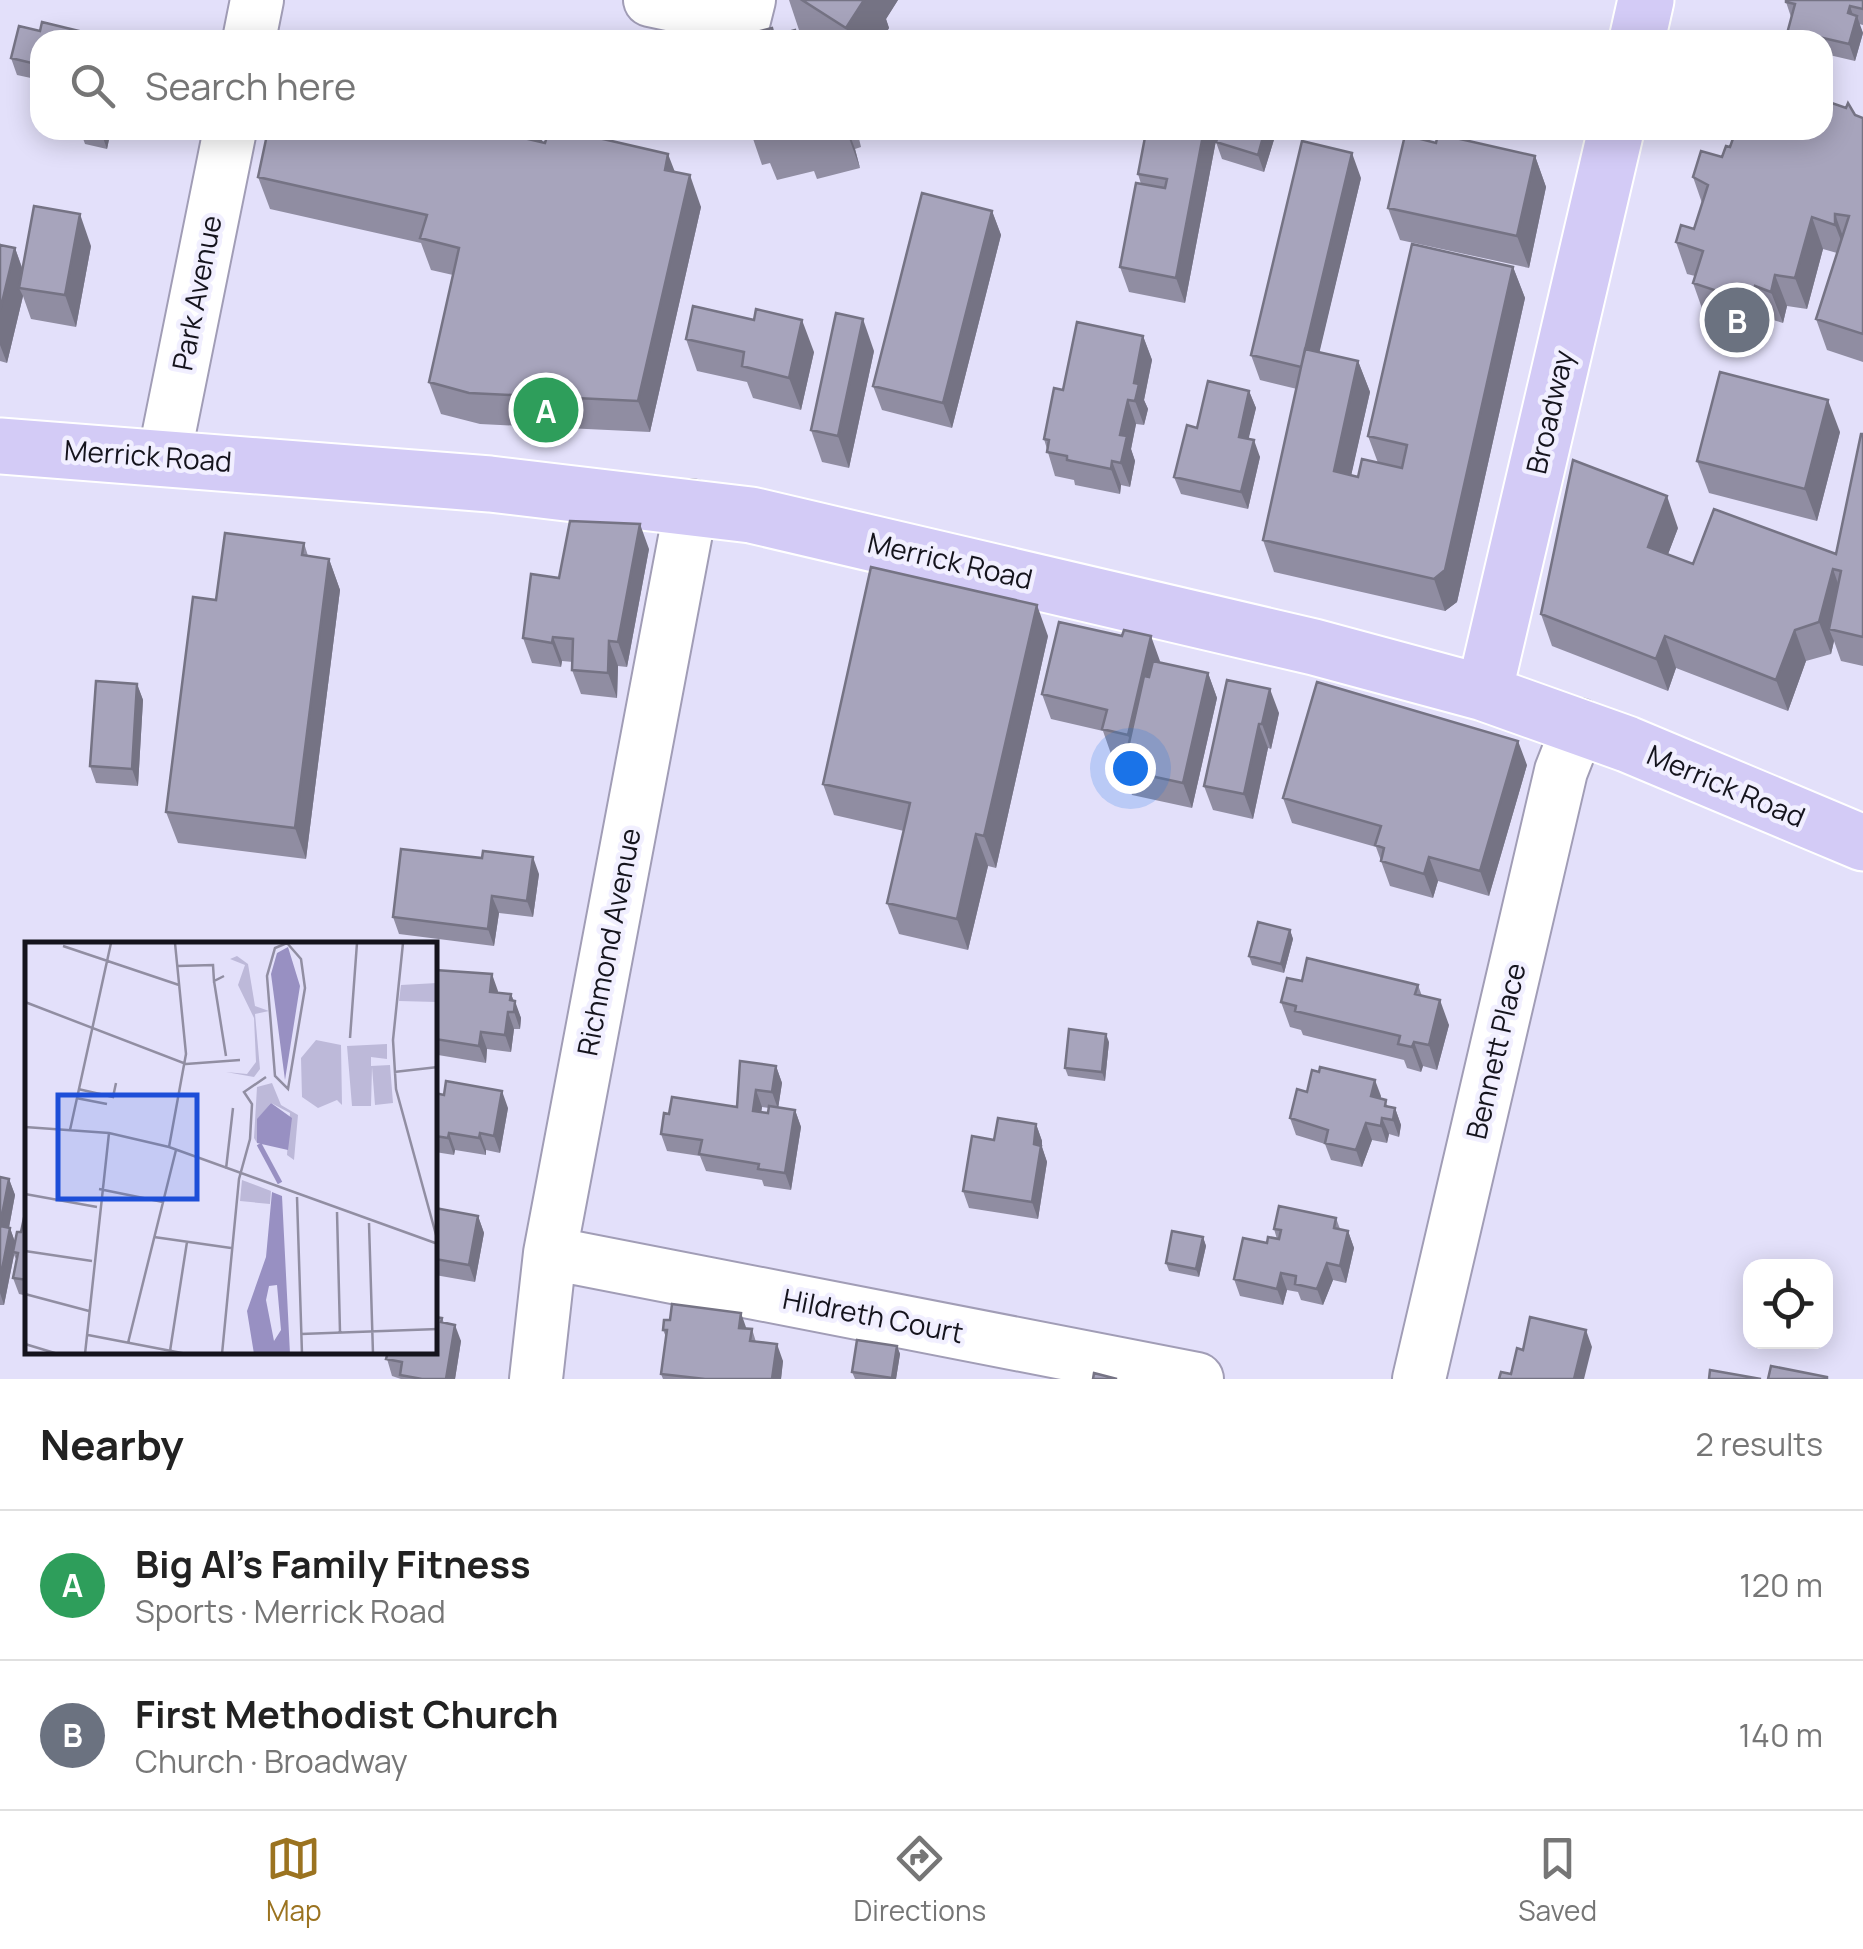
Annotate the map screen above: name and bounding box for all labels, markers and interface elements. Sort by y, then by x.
search box [30,30,1833,140]
icon: search [65,58,120,113]
text: Search here [145,59,356,111]
street label: Park Avenue [162,212,230,374]
pin: B [1704,282,1770,358]
street label: Broadway [1516,346,1582,477]
pin: A [514,372,578,448]
street label: Merrick Road [63,430,233,480]
street label: Merrick Road [864,523,1036,597]
street label: Merrick Road [1642,735,1811,835]
your location [1105,743,1156,794]
street label: Richmond Avenue [567,825,649,1059]
inset map [25,942,438,1354]
street label: Bennett Place [1456,959,1534,1142]
map controls [1743,1259,1833,1349]
button: locate [1743,1259,1833,1349]
street label: Hildreth Court [780,1279,967,1351]
text: Nearby [40,1415,184,1473]
text: 2 results [1696,1422,1823,1466]
text: Big Al's Family Fitness [135,1537,531,1589]
text: A [62,1563,83,1607]
text: 120 m [1739,1563,1823,1607]
text: Sports · Merrick Road [135,1589,446,1633]
text: First Methodist Church [135,1687,558,1739]
text: B [62,1713,83,1757]
text: 140 m [1739,1713,1823,1757]
text: Church · Broadway [135,1739,408,1783]
tab: Map [266,1831,322,1929]
tab: Directions [854,1831,986,1929]
tab: Saved [1518,1831,1597,1929]

